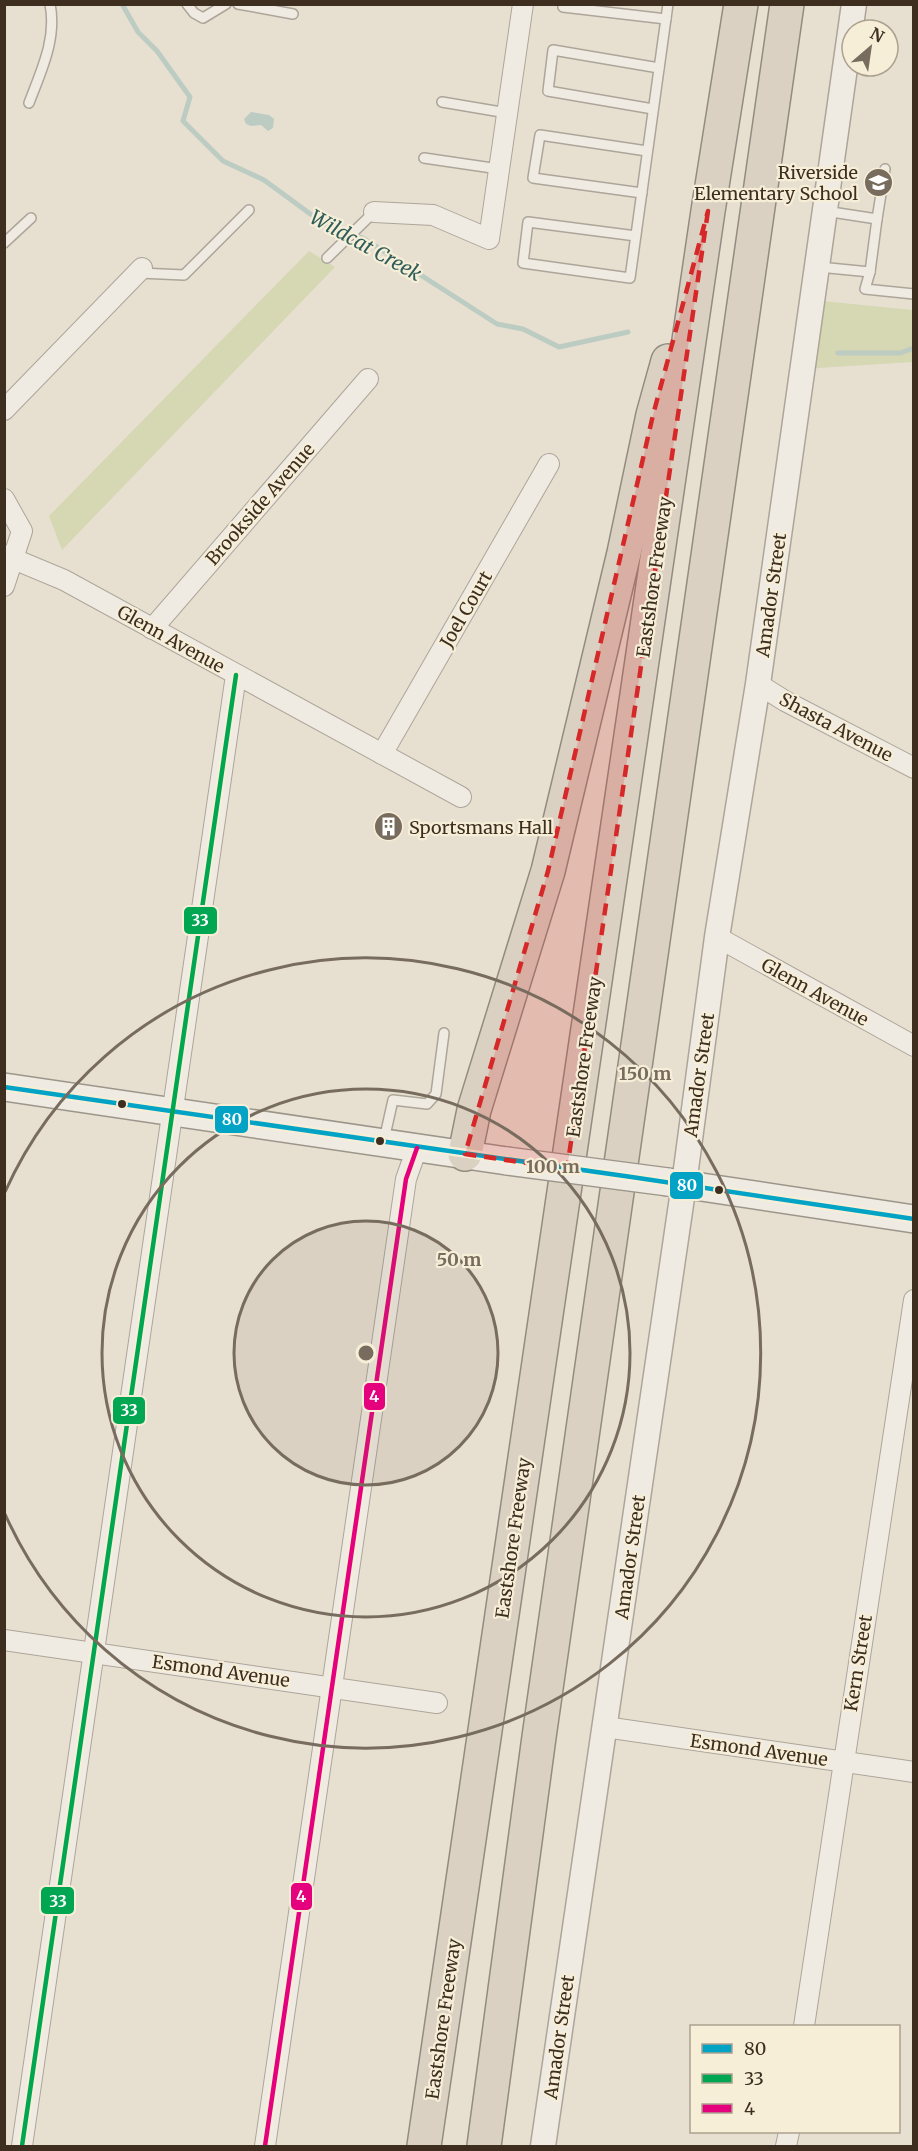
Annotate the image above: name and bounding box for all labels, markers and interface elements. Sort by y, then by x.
north arrow [840,18,900,78]
text: N [867,23,888,47]
place label: Riverside Elementary School [694,161,858,205]
school or university icon: Riverside Elementary School [863,166,895,198]
water label: Wildcat Creek [306,204,426,286]
street label: Brookside Avenue [201,438,319,570]
street label: Eastshore Freeway [631,495,677,659]
street label: Amador Street [751,531,791,660]
street label: Joel Court [434,567,497,652]
street label: Glenn Avenue [113,600,229,678]
street label: Shasta Avenue [775,687,897,767]
building icon: Sportsmans Hall [372,811,404,843]
place label: Sportsmans Hall [409,816,554,839]
line badge: 33 [183,906,218,935]
text: 33 [191,910,209,930]
street label: Glenn Avenue [757,953,873,1031]
street label: Eastshore Freeway [561,975,607,1139]
street label: Amador Street [679,1011,719,1140]
text: 150 m [619,1062,671,1085]
unlabelled marker [116,1098,128,1110]
line badge: 80 [214,1105,249,1134]
text: 80 [222,1109,242,1129]
unlabelled marker [374,1135,386,1147]
text: 100 m [526,1155,580,1178]
line badge: 80 [669,1171,704,1200]
text: 80 [677,1175,697,1195]
unlabelled marker [713,1184,725,1196]
text: 50 m [437,1248,481,1271]
centre of rings [356,1343,376,1363]
line badge: 4 [363,1382,386,1411]
text: 4 [369,1386,379,1406]
line badge: 33 [112,1396,146,1425]
text: 33 [120,1400,138,1420]
street label: Eastshore Freeway [490,1456,536,1620]
street label: Amador Street [610,1493,650,1622]
street label: Kern Street [839,1613,877,1713]
street label: Esmond Avenue [151,1650,291,1692]
street label: Esmond Avenue [689,1729,829,1771]
line badge: 4 [290,1882,313,1911]
line badge: 33 [40,1886,75,1915]
text: 4 [296,1886,306,1906]
text: 33 [49,1891,67,1911]
street label: Eastshore Freeway [420,1937,466,2101]
street label: Amador Street [539,1973,579,2102]
legend [690,2025,900,2133]
text: 80 [744,2037,766,2060]
text: 33 [744,2067,764,2090]
text: 4 [744,2097,755,2120]

